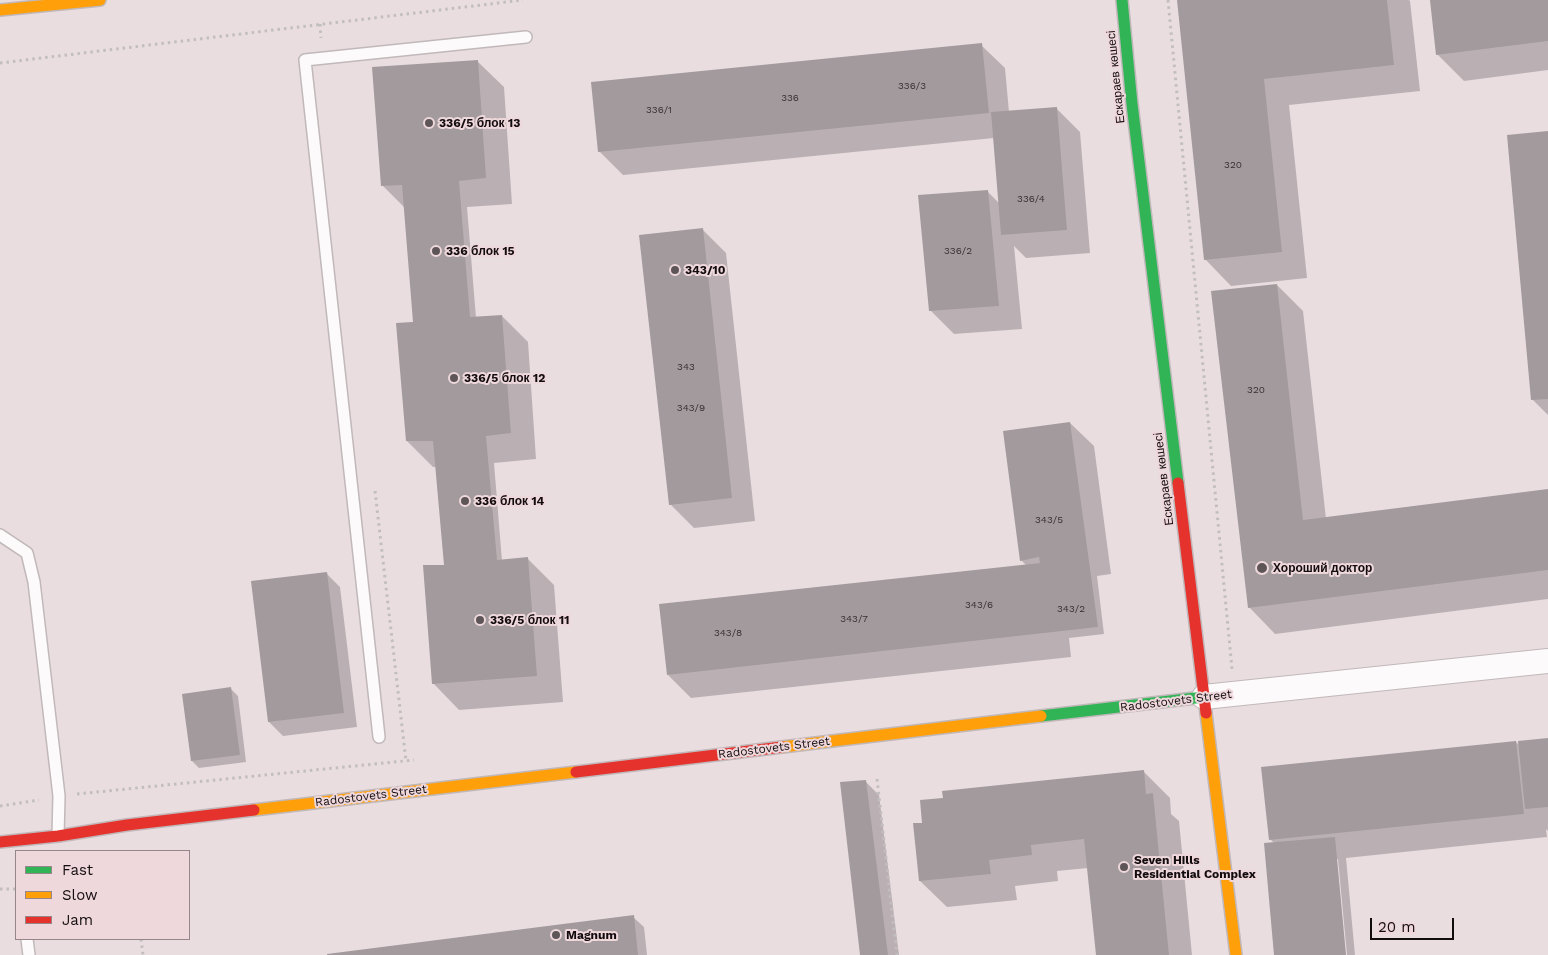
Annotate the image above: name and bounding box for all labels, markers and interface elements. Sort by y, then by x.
street label: Ескараев көшесі [1104,30,1128,124]
house number: 336/3 [898,80,926,92]
house number: 336 [781,92,799,104]
house number: 336/1 [646,104,672,116]
place label: 336/5 блок 13 [439,116,520,130]
marker: 336/5 блок 13 [423,117,435,129]
house number: 320 [1224,159,1242,171]
house number: 336/4 [1017,193,1045,205]
place label: 336 блок 15 [446,244,515,258]
marker: 336 блок 15 [430,245,442,257]
house number: 336/2 [944,245,972,257]
place label: 343/10 [685,263,725,277]
marker: 343/10 [669,264,681,276]
house number: 343 [677,361,695,373]
place label: 336/5 блок 12 [464,371,545,385]
marker: 336/5 блок 12 [448,372,460,384]
house number: 320 [1247,384,1265,396]
house number: 343/9 [677,402,705,414]
street label: Ескараев көшесі [1151,432,1177,526]
place label: 336 блок 14 [475,494,544,508]
marker: 336 блок 14 [459,495,471,507]
house number: 343/5 [1035,514,1063,526]
marker: Хороший доктор [1255,561,1269,575]
place label: Хороший доктор [1273,561,1372,575]
house number: 343/6 [965,599,993,611]
house number: 343/2 [1057,603,1085,615]
place label: 336/5 блок 11 [490,613,569,627]
house number: 343/7 [840,613,868,625]
marker: 336/5 блок 11 [474,614,486,626]
house number: 343/8 [714,627,742,639]
street label: Radostovets Street [1119,687,1233,715]
street label: Radostovets Street [717,734,831,762]
street label: Radostovets Street [314,782,428,810]
legend [15,850,190,940]
place label: Seven Hills Residential Complex [1134,853,1256,881]
text: Fast [62,861,93,879]
marker: Seven Hills Residential Complex [1118,861,1130,873]
text: Slow [62,886,98,904]
scale bar [1373,908,1457,940]
text: Jam [62,911,93,929]
text: 20 m [1378,918,1416,936]
place label: Magnum [566,928,617,942]
marker: Magnum [550,929,562,941]

